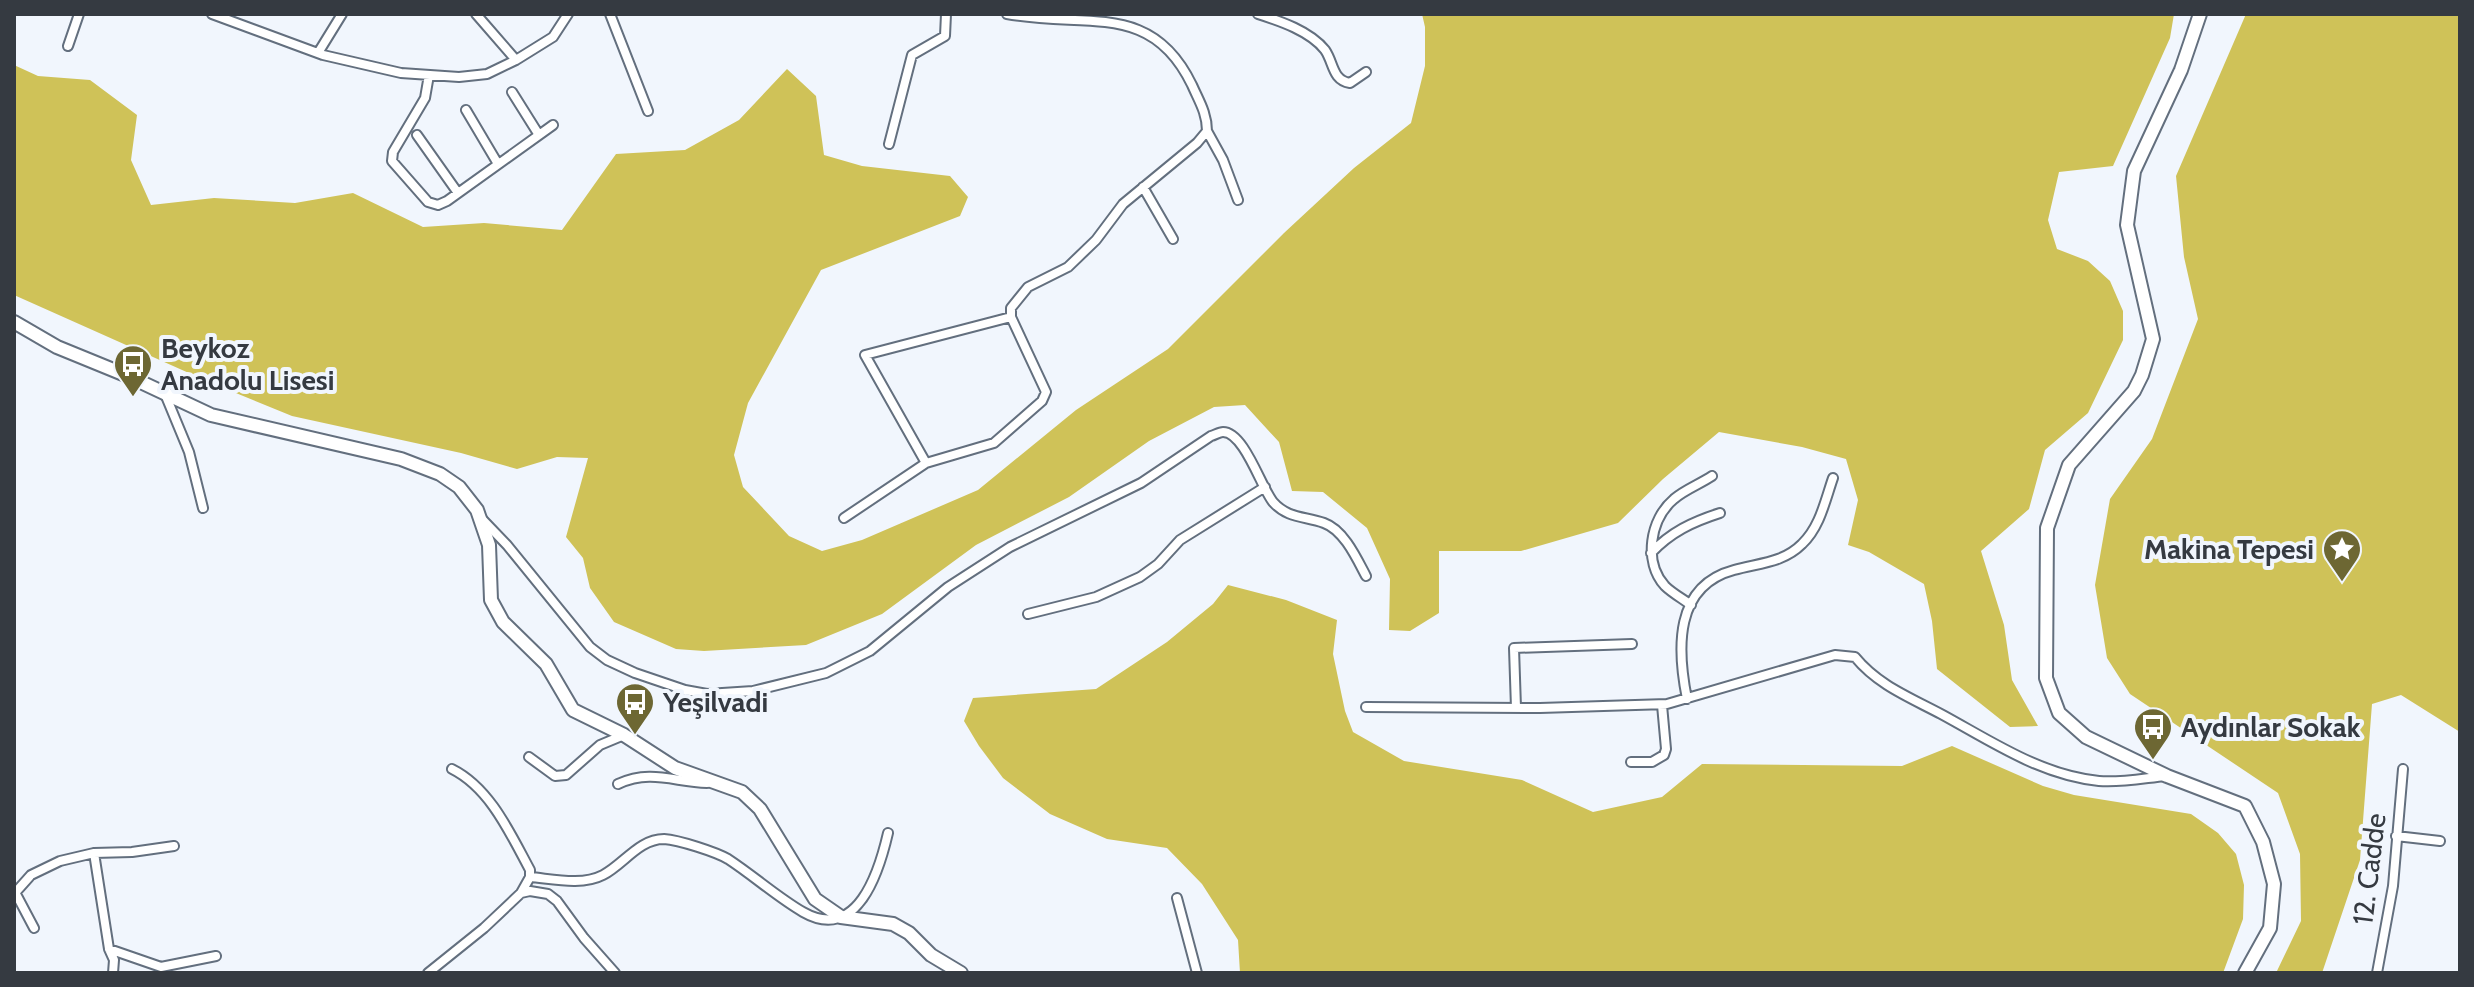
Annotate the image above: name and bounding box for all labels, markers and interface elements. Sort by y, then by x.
place label: Beykoz Anadolu Lisesi [161,331,334,397]
bus stop icon: Beykoz Anadolu Lisesi [112,343,154,398]
place icon: Makina Tepesi [2321,528,2363,583]
place label: Makina Tepesi [2144,532,2314,566]
bus stop icon: Yeşilvadi [614,681,656,736]
place label: Yeşilvadi [662,685,768,719]
bus stop icon: Aydınlar Sokak [2132,706,2174,761]
place label: Aydınlar Sokak [2181,710,2361,744]
street label: 12. Cadde [2345,811,2393,927]

